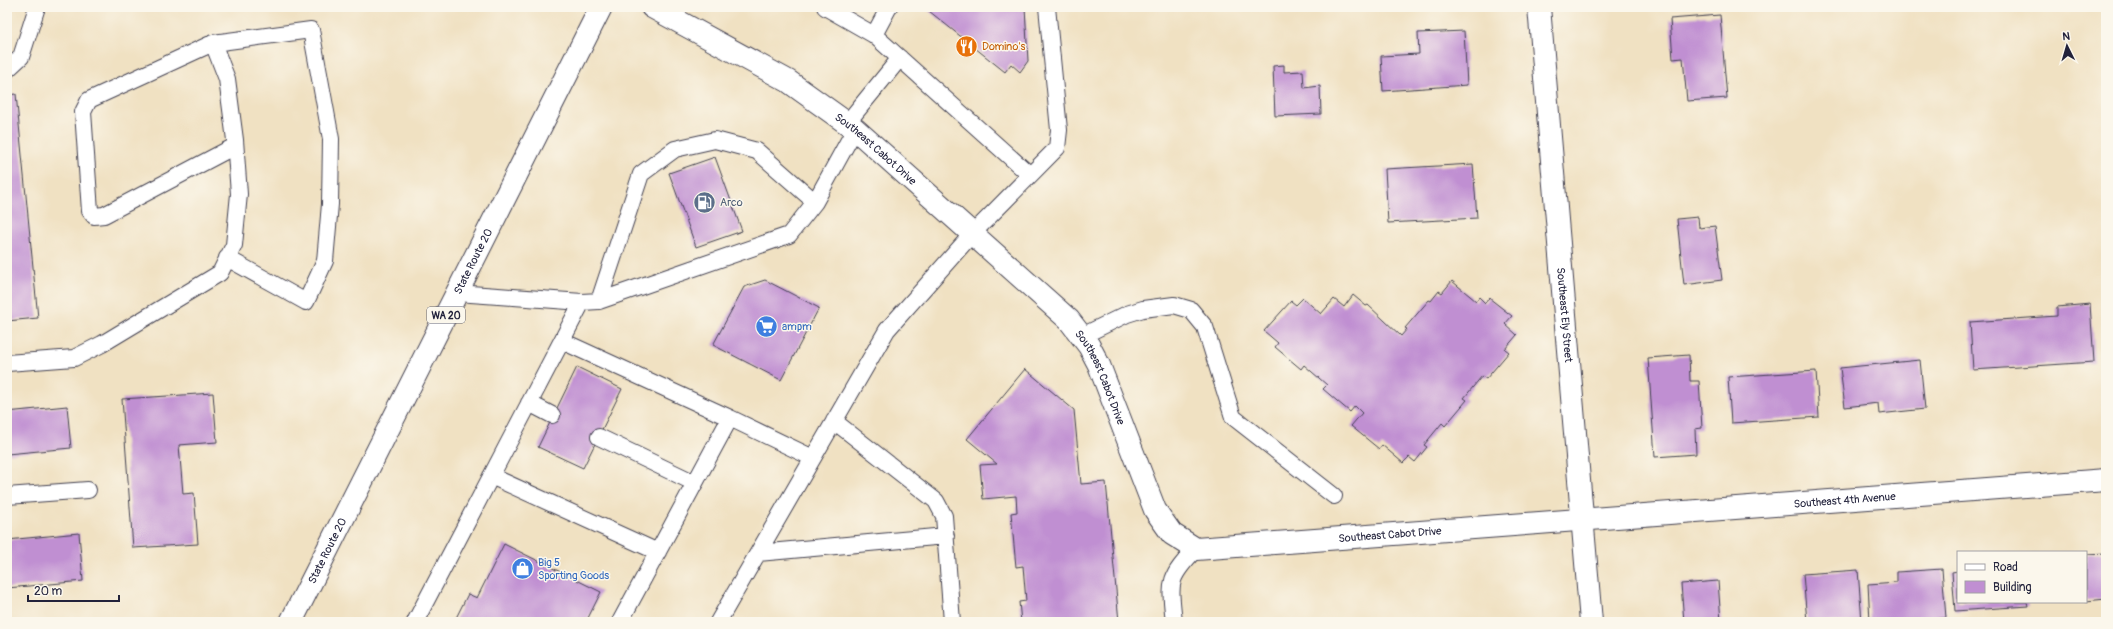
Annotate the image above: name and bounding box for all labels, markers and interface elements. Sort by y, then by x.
north arrow [2047,26,2087,66]
text: N [2062,30,2071,43]
restaurant icon: Domino's [954,33,980,59]
place label: Domino's [982,40,1026,53]
street label: Southeast Cabot Drive [832,111,919,188]
fuel station icon: Arco [692,189,718,215]
place label: Arco [720,196,743,209]
street label: State Route 20 [451,227,495,296]
street label: Southeast Ely Street [1554,267,1575,363]
road number: WA 20 [427,307,465,323]
supermarket icon: ampm [753,313,779,339]
place label: ampm [782,320,812,333]
street label: Southeast Cabot Drive [1072,328,1128,427]
street label: Southeast 4th Avenue [1793,490,1897,511]
street label: State Route 20 [306,516,349,586]
street label: Southeast Cabot Drive [1338,524,1443,545]
legend [1957,551,2087,603]
shop icon: Big 5 Sporting Goods [509,555,535,581]
place label: Big 5 Sporting Goods [538,556,609,582]
text: Road [1993,560,2018,575]
scale bar [28,577,119,603]
text: Building [1993,580,2032,595]
text: 20 m [34,584,63,599]

